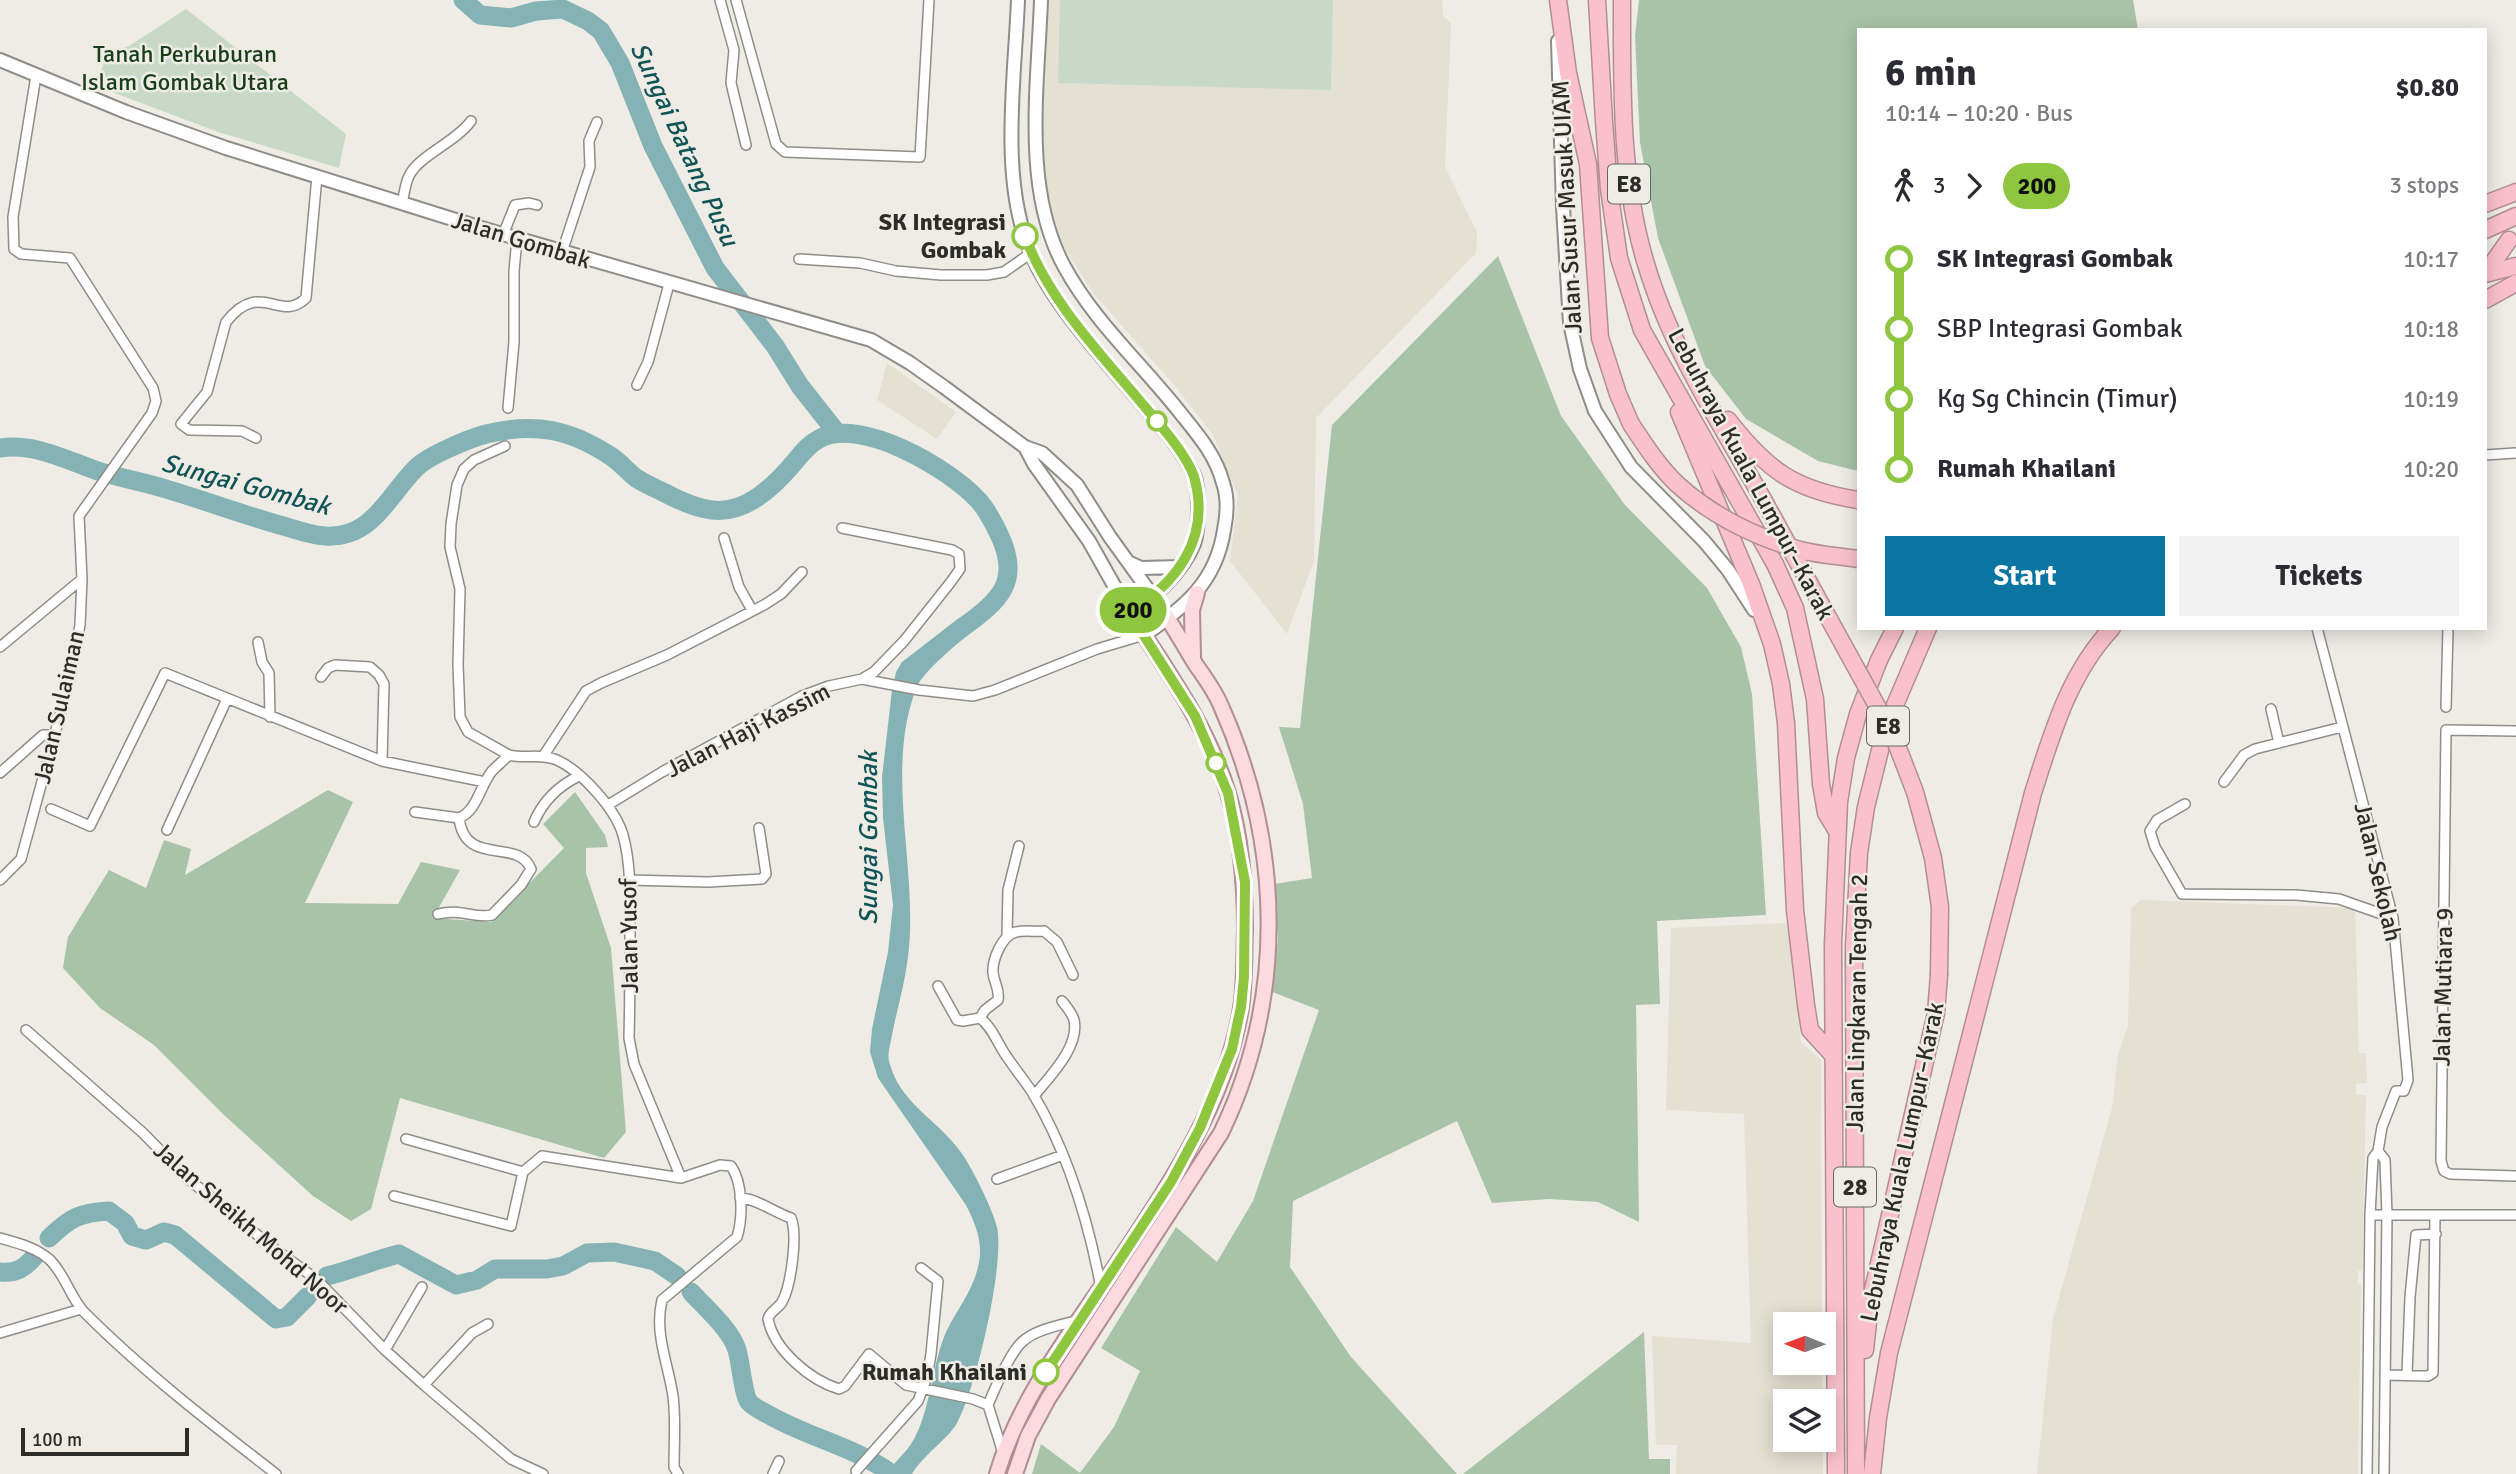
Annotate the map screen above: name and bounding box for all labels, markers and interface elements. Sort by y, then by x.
water label: Sungai Batang Pusu [623,37,746,253]
park label: Tanah Perkuburan Islam Gombak Utara [81,39,289,97]
text: 6 min [1885,49,1977,96]
text: $0.80 [2395,72,2459,104]
street label: Jalan Susur Masuk UIAM [1545,79,1589,335]
text: 10:14 – 10:20 · Bus [1885,99,2073,128]
road number: E8 [1608,164,1650,204]
icon: walk [1885,167,1923,205]
icon: forward [1955,167,1993,205]
text: 3 [1933,171,1945,200]
text: 200 [2017,171,2056,201]
text: 3 stops [2389,171,2459,200]
street label: Jalan Gombak [448,205,594,275]
place label: SK Integrasi Gombak [879,207,1006,265]
marker: SK Integrasi Gombak [1012,223,1038,249]
text: SK Integrasi Gombak [1937,243,2173,275]
text: 10:17 [2403,245,2459,274]
text: SBP Integrasi Gombak [1937,313,2183,345]
text: 10:18 [2403,315,2459,344]
street label: Lebuhraya Kuala Lumpur–Karak [1661,323,1841,625]
text: Kg Sg Chincin (Timur) [1937,383,2178,415]
text: 10:19 [2403,385,2459,414]
unlabelled marker [1147,411,1167,431]
water label: Sungai Gombak [158,447,336,523]
text: Rumah Khailani [1937,453,2116,485]
text: 10:20 [2403,455,2459,484]
button: Start [1885,536,2165,616]
button: Tickets [2179,536,2459,616]
line badge: 200 [1093,587,1173,633]
text: 200 [1114,595,1152,625]
street label: Jalan Sulaiman [27,627,91,787]
street label: Jalan Haji Kassim [661,676,835,784]
road number: E8 [1867,706,1909,746]
water label: Sungai Gombak [853,749,885,925]
unlabelled marker [1206,753,1226,773]
street label: Jalan Sekolah [2347,800,2409,944]
street label: Jalan Lingkaran Tengah 2 [1840,873,1874,1133]
street label: Jalan Yusof [613,877,645,994]
street label: Jalan Mutiara 9 [2427,907,2459,1067]
street label: Lebuhraya Kuala Lumpur–Karak [1853,999,1951,1325]
street label: Jalan Sheikh Mohd Noor [147,1135,355,1321]
road number: 28 [1834,1168,1876,1206]
north arrow [1773,1312,1836,1376]
map controls [1773,1312,1836,1452]
place label: Rumah Khailani [862,1357,1027,1387]
marker: Rumah Khailani [1033,1359,1059,1385]
button: layers [1773,1389,1836,1452]
scale bar [21,1425,189,1457]
text: 100 m [32,1428,82,1452]

